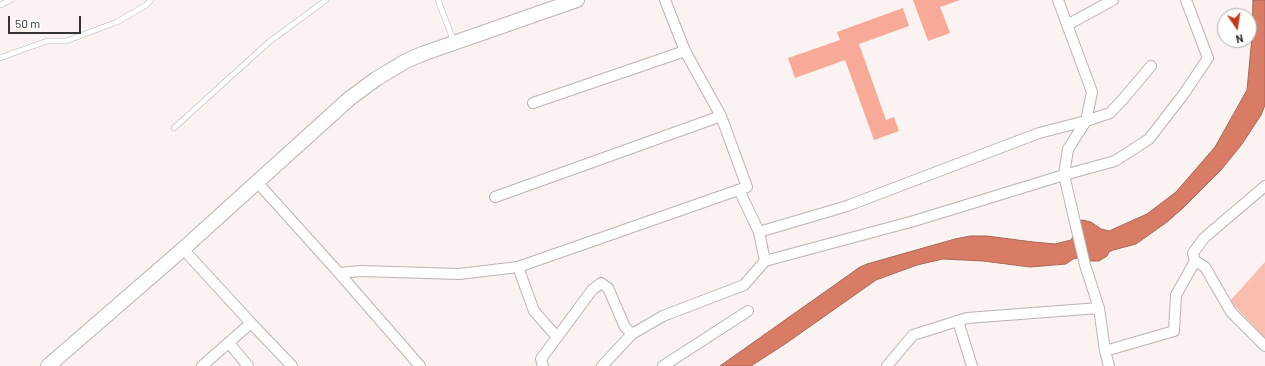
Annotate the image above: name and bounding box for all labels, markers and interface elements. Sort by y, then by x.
scale bar [10,8,83,34]
north arrow [1217,8,1257,48]
text: 50 m [15,16,40,30]
text: N [1235,32,1245,46]

